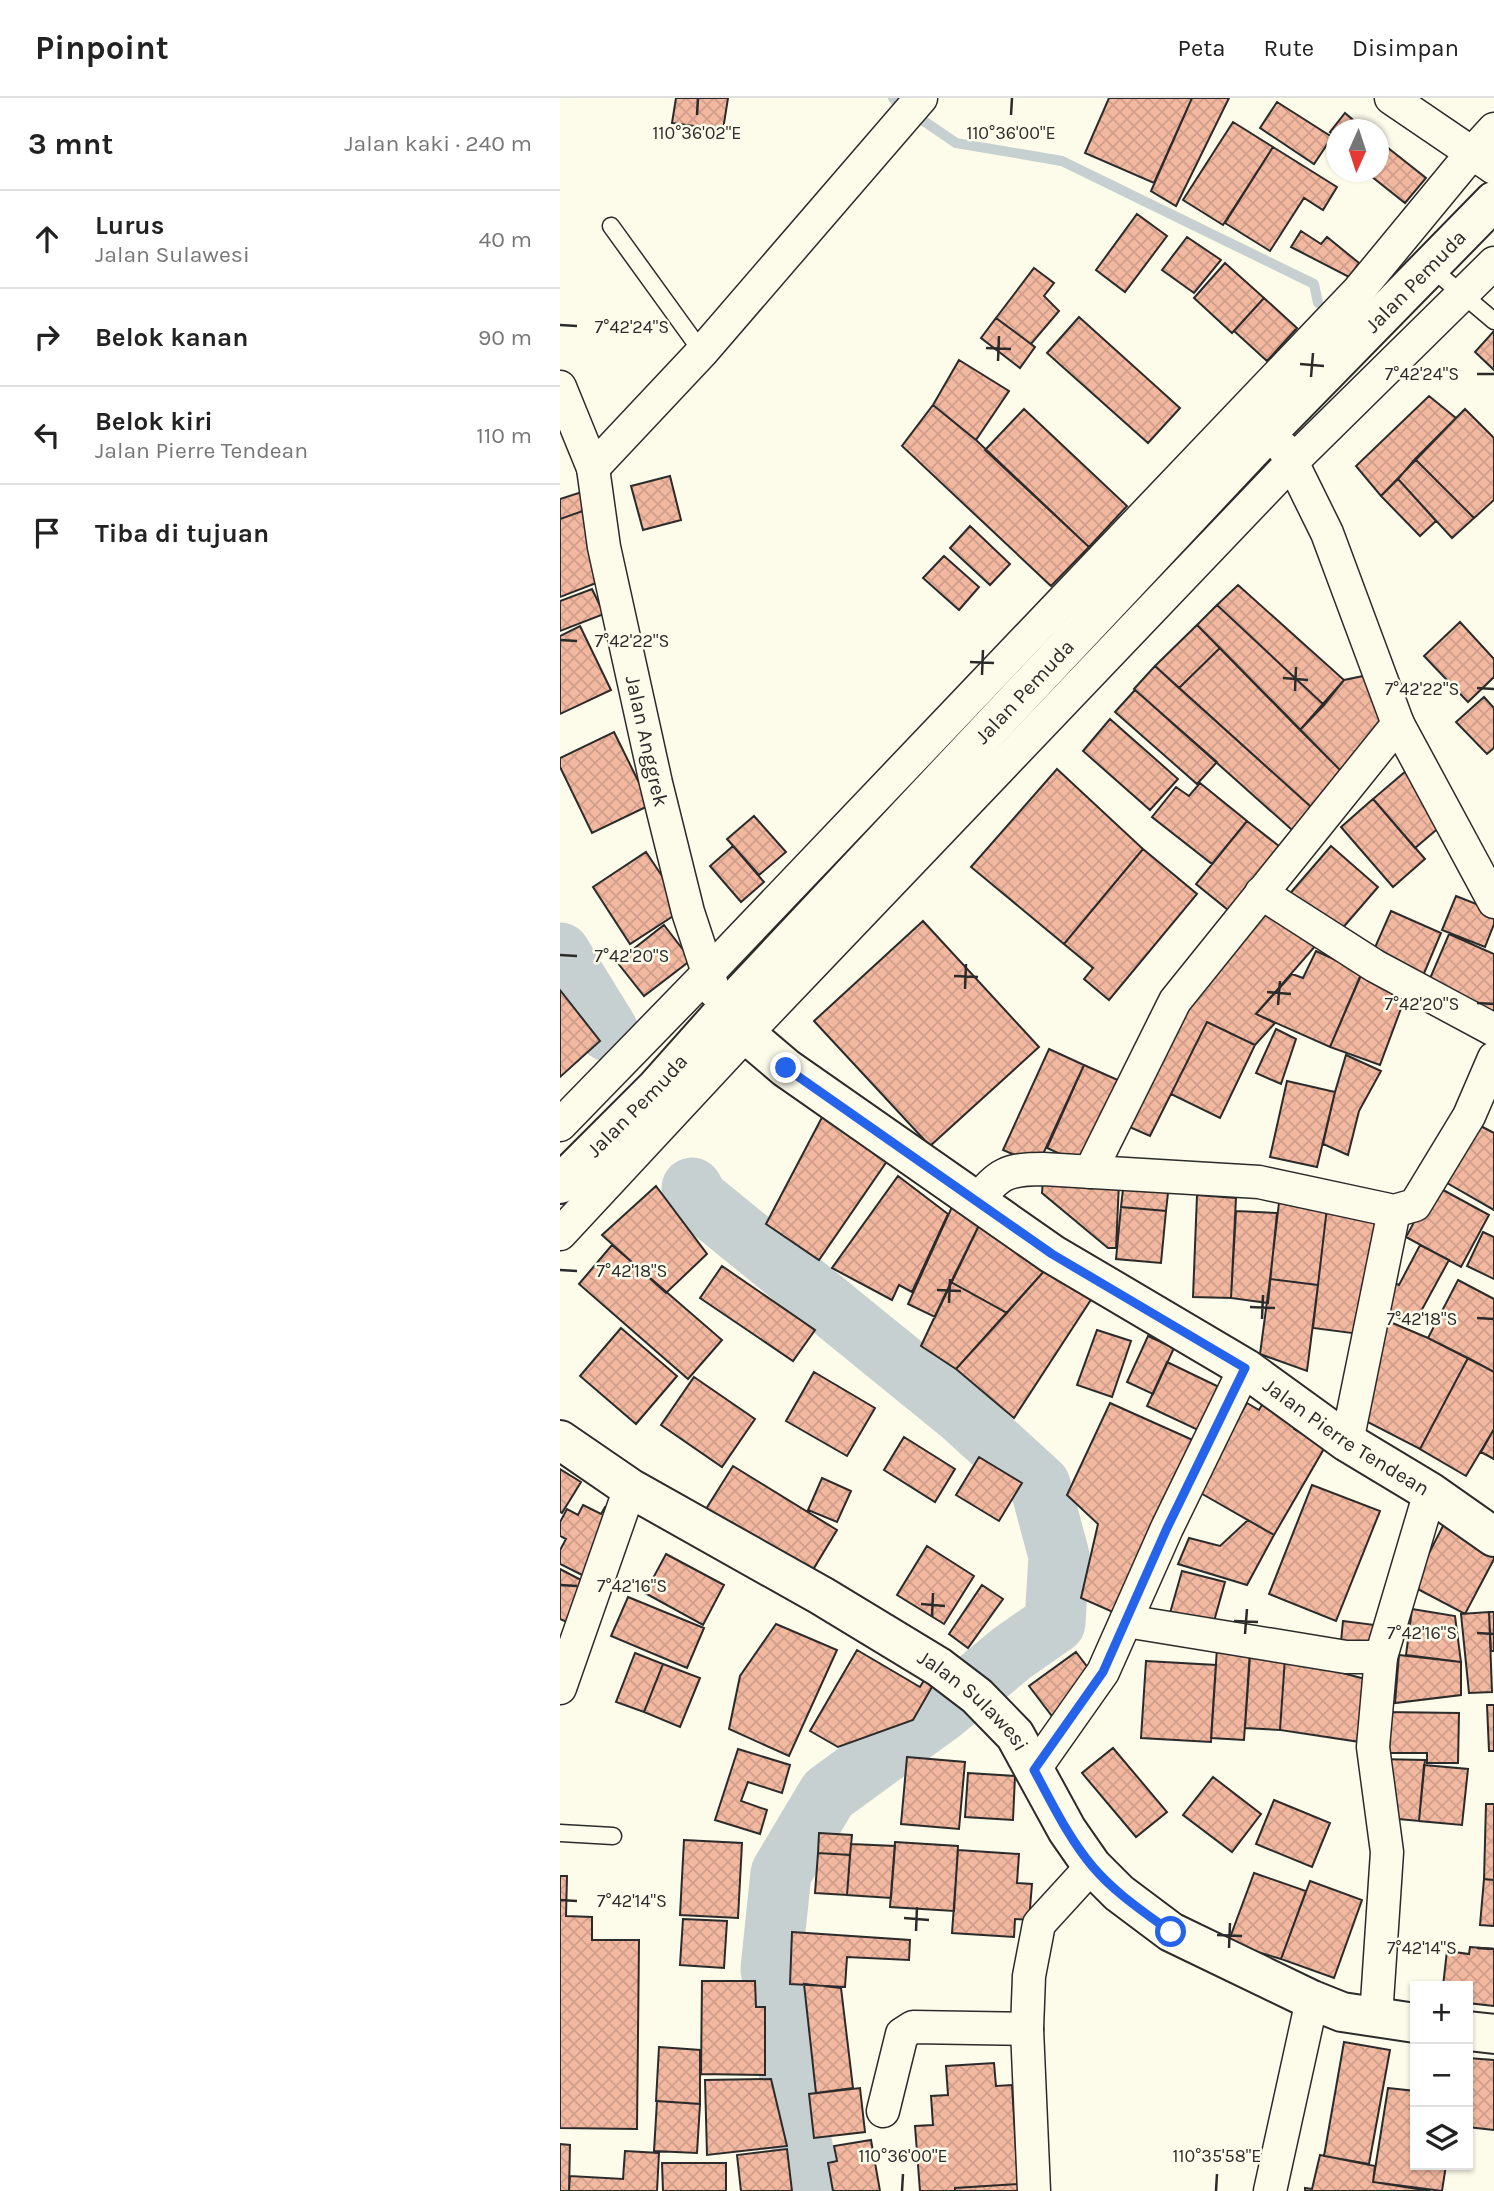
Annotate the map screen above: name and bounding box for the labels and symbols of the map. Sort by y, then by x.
north arrow [1326,119,1389,182]
text: 110°36'02"E [653,122,741,144]
text: 110°36'00"E [966,122,1056,144]
street label: Jalan Pemuda [1360,225,1471,337]
text: 7°42'24"S [595,316,669,338]
text: 7°42'24"S [1385,363,1459,385]
text: 7°42'22"S [595,630,669,652]
street label: Jalan Pemuda [970,635,1079,749]
street label: Jalan Anggrek [621,673,673,809]
text: 7°42'22"S [1385,678,1459,700]
text: 7°42'20"S [595,945,669,967]
text: 7°42'20"S [1385,993,1459,1015]
street label: Jalan Pemuda [582,1049,692,1162]
route end [770,1052,801,1083]
text: 7°42'18"S [597,1260,667,1282]
text: 7°42'18"S [1387,1308,1457,1330]
street label: Jalan Pierre Tendean [1258,1373,1434,1501]
text: 7°42'16"S [597,1575,667,1597]
text: 7°42'16"S [1387,1622,1457,1644]
street label: Jalan Sulawesi [913,1645,1033,1755]
text: 7°42'14"S [597,1890,667,1912]
route start [1155,1916,1186,1947]
text: 7°42'14"S [1387,1937,1457,1959]
text: 110°36'00"E [858,2145,948,2167]
text: 110°35'58"E [1173,2145,1261,2167]

